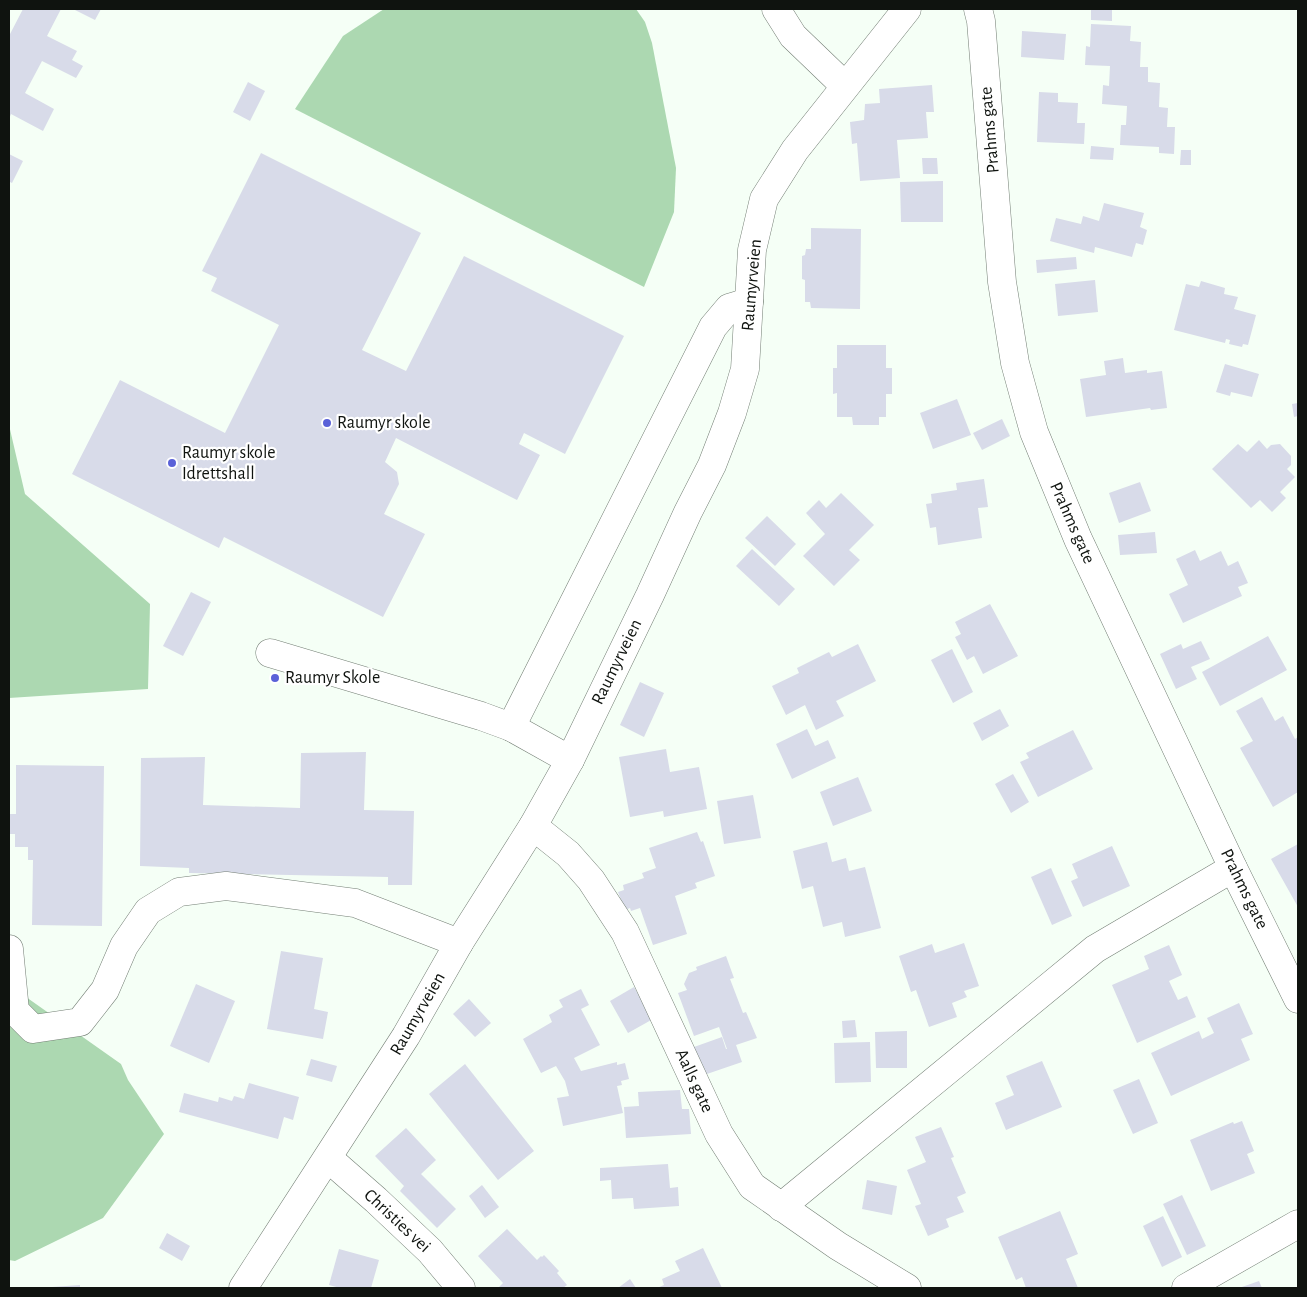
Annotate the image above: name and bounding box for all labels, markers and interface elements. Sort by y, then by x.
street label: Prahms gate [977,86,1003,174]
street label: Raumyrveien [739,238,765,332]
place label: Raumyr skole [337,414,431,432]
marker: Raumyr skole [321,417,333,429]
place label: Raumyr skole Idrettshall [182,444,276,483]
marker: Raumyr skole Idrettshall [166,457,178,469]
street label: Prahms gate [1046,480,1098,566]
street label: Raumyrveien [589,617,645,707]
place label: Raumyr Skole [285,669,380,687]
marker: Raumyr Skole [269,672,281,684]
street label: Prahms gate [1217,846,1271,932]
street label: Raumyrveien [387,970,449,1058]
street label: Aalls gate [671,1046,717,1116]
street label: Christies vei [360,1186,434,1256]

